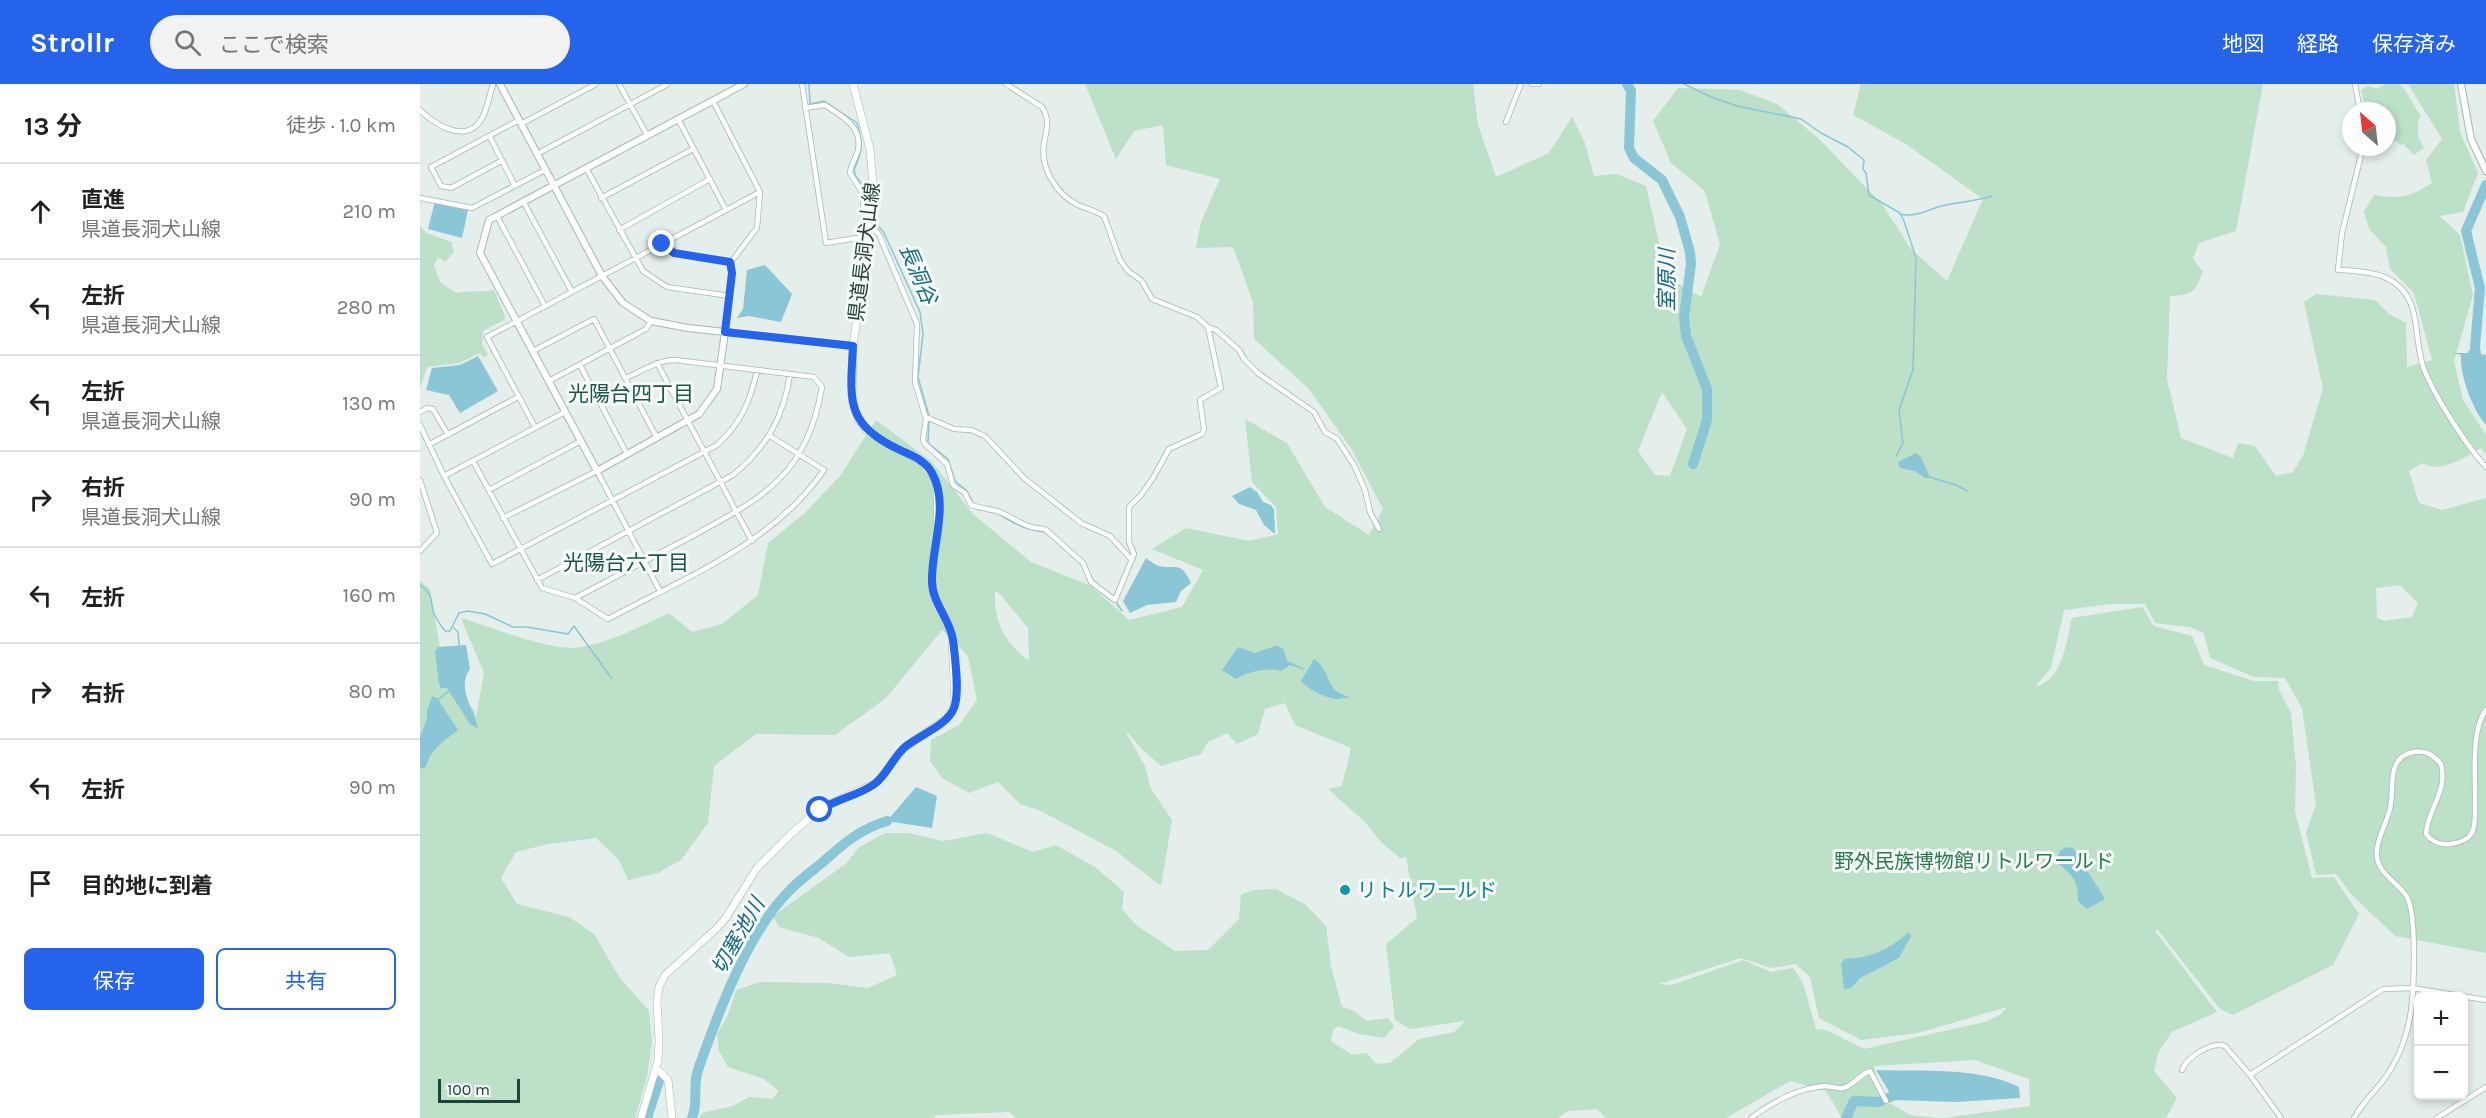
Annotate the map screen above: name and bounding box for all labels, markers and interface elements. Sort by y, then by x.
search box [150,15,570,69]
text: Strollr [30,26,114,59]
icon: search [171,26,204,59]
text: ここで検索 [219,32,329,58]
text: 地図 [2222,32,2264,56]
text: 経路 [2297,32,2339,56]
text: 保存済み [2372,32,2456,56]
north arrow [2342,102,2396,156]
text: 13 分 [24,111,82,142]
text: 徒歩 · 1.0 km [286,114,396,137]
street label: 県道長洞犬山線 [845,181,884,323]
text: 直進 [81,187,125,213]
icon: ahead [24,195,57,228]
text: 210 m [342,200,396,223]
text: 県道長洞犬山線 [81,218,221,241]
route end [648,230,674,256]
water label: 長洞谷 [895,240,942,310]
water label: 室原川 [1655,247,1679,312]
text: 左折 [81,283,125,309]
icon: left [24,291,57,324]
text: 280 m [337,296,396,319]
text: 県道長洞犬山線 [81,314,221,337]
text: 左折 [81,379,125,405]
district label: 光陽台四丁目 [568,382,694,406]
icon: left [24,387,57,420]
text: 130 m [342,392,396,415]
text: 県道長洞犬山線 [81,410,221,433]
text: 右折 [81,475,125,501]
icon: right [24,483,57,516]
text: 90 m [349,488,396,511]
text: 県道長洞犬山線 [81,506,221,529]
district label: 光陽台六丁目 [563,551,689,575]
icon: left [24,579,57,612]
text: 160 m [343,584,396,607]
text: 左折 [81,585,125,611]
icon: right [24,675,57,708]
text: 80 m [348,680,396,703]
text: 右折 [81,681,125,707]
icon: left [24,771,57,804]
text: 90 m [349,776,396,799]
text: 左折 [81,777,125,803]
route start [806,796,832,822]
park label: 野外民族博物館リトルワールド [1834,850,2114,873]
icon: arrive [24,867,57,900]
text: 目的地に到着 [81,873,213,899]
place label: リトルワールド [1357,879,1497,902]
marker: リトルワールド [1338,883,1352,897]
water label: 切塞池川 [707,892,770,978]
button: 保存 [24,948,204,1010]
button: 共有 [216,948,396,1010]
map controls [2414,992,2468,1100]
button: + [2414,992,2468,1046]
button: − [2414,1046,2468,1100]
scale bar [438,1076,520,1104]
text: 100 m [447,1080,490,1099]

